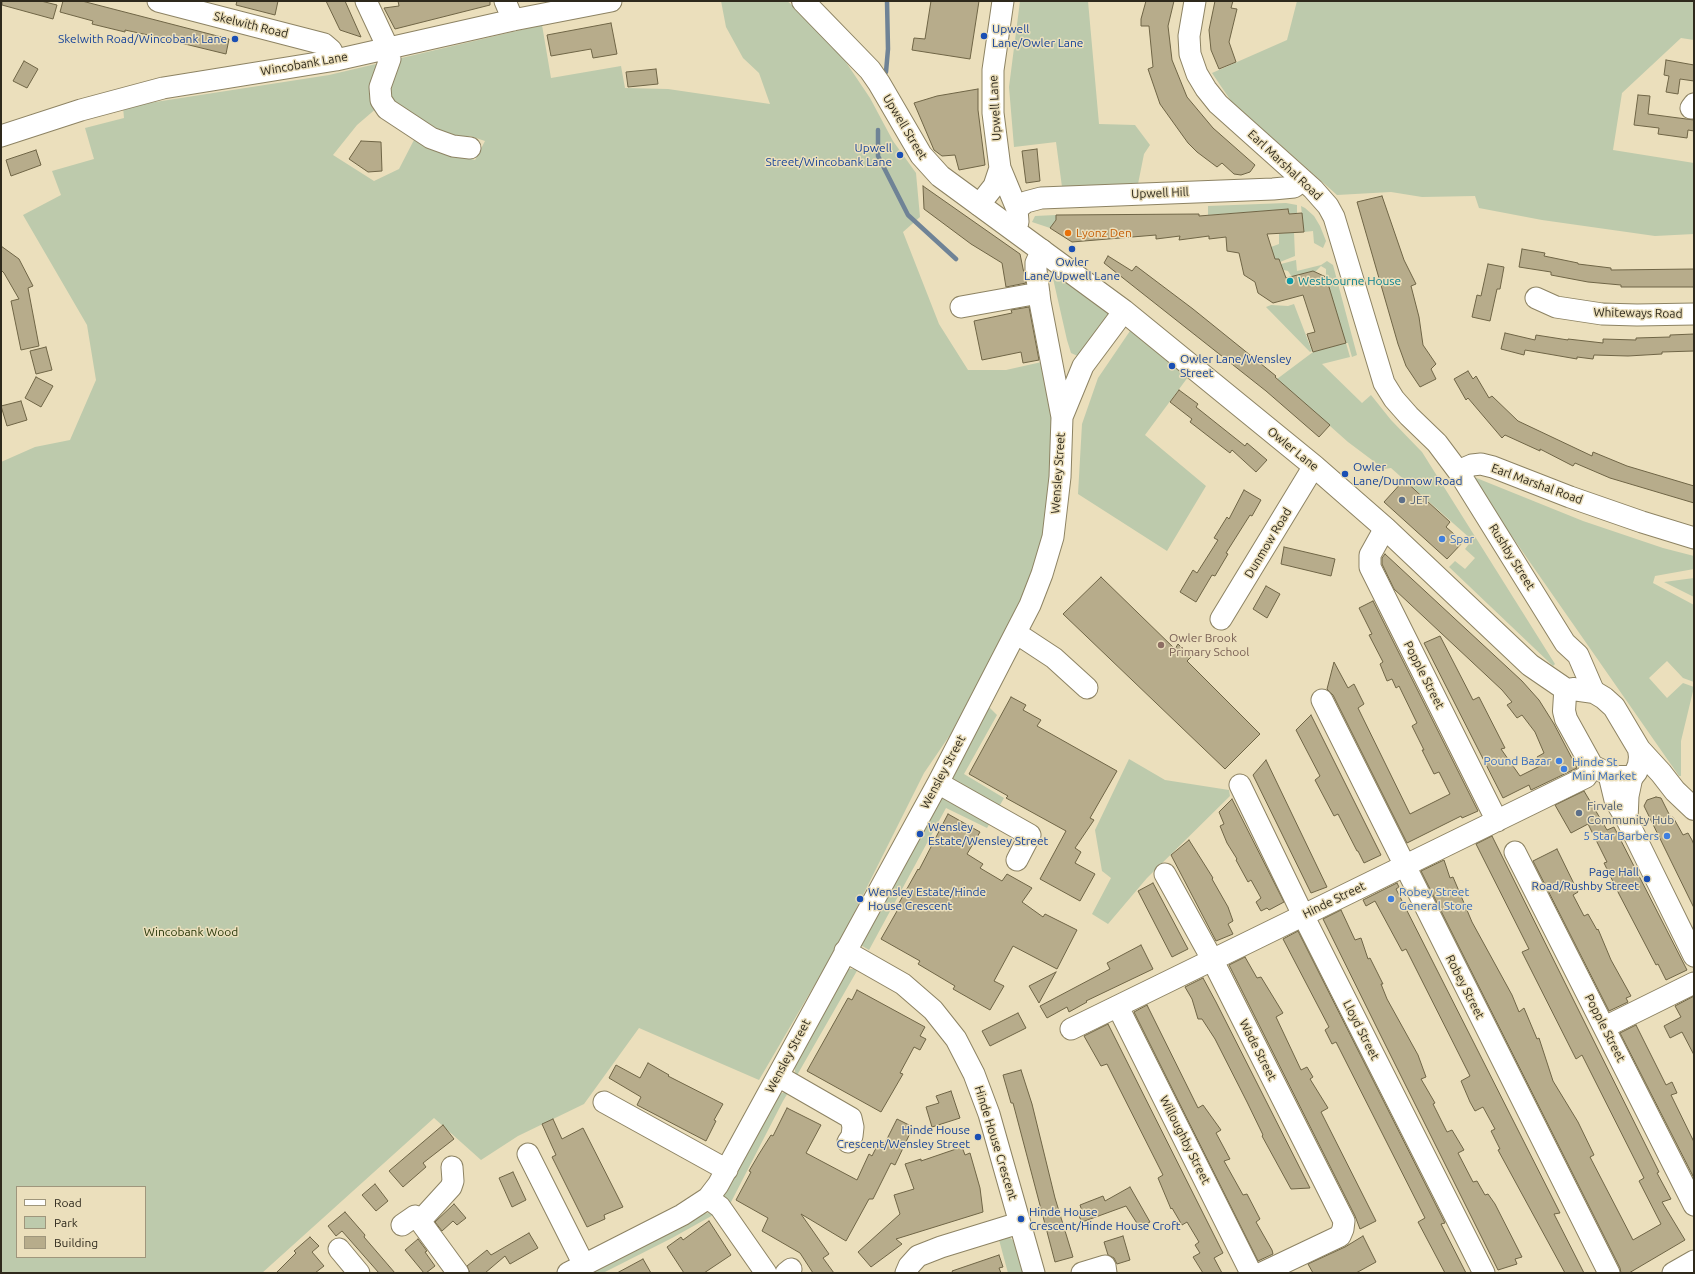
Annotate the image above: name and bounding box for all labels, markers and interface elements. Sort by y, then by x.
street label: Skelwith Road [212,9,290,41]
place label: Upwell Lane/Owler Lane [992,22,1083,50]
marker: Upwell Lane/Owler Lane [979,31,989,41]
place label: Skelwith Road/Wincobank Lane [58,32,227,46]
marker: Skelwith Road/Wincobank Lane [230,34,240,44]
street label: Wincobank Lane [259,49,349,79]
street label: Upwell Lane [986,75,1004,141]
street label: Upwell Street [880,92,930,162]
street label: Earl Marshal Road [1245,127,1325,203]
place label: Upwell Street/Wincobank Lane [766,141,892,169]
marker: Upwell Street/Wincobank Lane [895,150,905,160]
street label: Upwell Hill [1131,185,1189,201]
place label: Lyonz Den [1076,226,1132,240]
marker: Lyonz Den [1063,228,1073,238]
marker: Owler Lane/Upwell Lane [1067,244,1077,254]
place label: Owler Lane/Upwell Lane [1024,255,1120,283]
place label: Westbourne House [1298,274,1401,288]
marker: Westbourne House [1285,276,1295,286]
street label: Whiteways Road [1593,305,1683,321]
place label: Owler Lane/Wensley Street [1180,352,1291,380]
marker: Owler Lane/Wensley Street [1167,361,1177,371]
street label: Owler Lane [1265,424,1321,474]
street label: Wensley Street [1048,432,1068,514]
place label: Owler Lane/Dunmow Road [1353,460,1462,488]
street label: Earl Marshal Road [1489,461,1585,507]
marker: Owler Lane/Dunmow Road [1340,469,1350,479]
place label: JET [1410,493,1429,507]
marker: JET [1397,495,1407,505]
street label: Dunmow Road [1241,505,1295,581]
street label: Rushby Street [1486,521,1538,593]
place label: Spar [1450,532,1474,546]
marker: Spar [1437,534,1447,544]
place label: Owler Brook Primary School [1169,631,1249,659]
street label: Popple Street [1401,639,1447,711]
marker: Owler Brook Primary School [1156,640,1166,650]
street label: Wensley Street [918,733,968,811]
place label: Pound Bazar [1483,754,1551,768]
place label: Hinde St Mini Market [1572,755,1636,783]
marker: Pound Bazar [1554,756,1564,766]
marker: Hinde St Mini Market [1559,764,1569,774]
place label: Firvale Community Hub [1587,799,1674,827]
marker: Firvale Community Hub [1574,808,1584,818]
place label: Wensley Estate/Wensley Street [928,820,1048,848]
marker: Wensley Estate/Wensley Street [915,829,925,839]
place label: 5 Star Barbers [1583,829,1659,843]
marker: 5 Star Barbers [1662,831,1672,841]
place label: Page Hall Road/Rushby Street [1532,865,1639,893]
marker: Page Hall Road/Rushby Street [1642,874,1652,884]
street label: Hinde Street [1300,879,1368,921]
place label: Wensley Estate/Hinde House Crescent [868,885,986,913]
place label: Robey Street General Store [1399,885,1473,913]
marker: Wensley Estate/Hinde House Crescent [855,894,865,904]
marker: Robey Street General Store [1386,894,1396,904]
park label: Wincobank Wood [144,925,238,939]
street label: Robey Street [1443,952,1487,1022]
street label: Popple Street [1582,992,1628,1064]
street label: Lloyd Street [1340,998,1382,1062]
street label: Wensley Street [763,1017,813,1095]
street label: Wade Street [1236,1017,1280,1083]
street label: Hinde House Crescent [972,1084,1020,1202]
street label: Willoughby Street [1157,1093,1213,1187]
place label: Hinde House Crescent/Wensley Street [836,1123,970,1151]
marker: Hinde House Crescent/Wensley Street [973,1132,983,1142]
legend [16,1186,146,1258]
text: Road [54,1196,82,1209]
place label: Hinde House Crescent/Hinde House Croft [1029,1205,1180,1233]
marker: Hinde House Crescent/Hinde House Croft [1016,1214,1026,1224]
text: Park [54,1216,78,1229]
text: Building [54,1236,98,1249]

